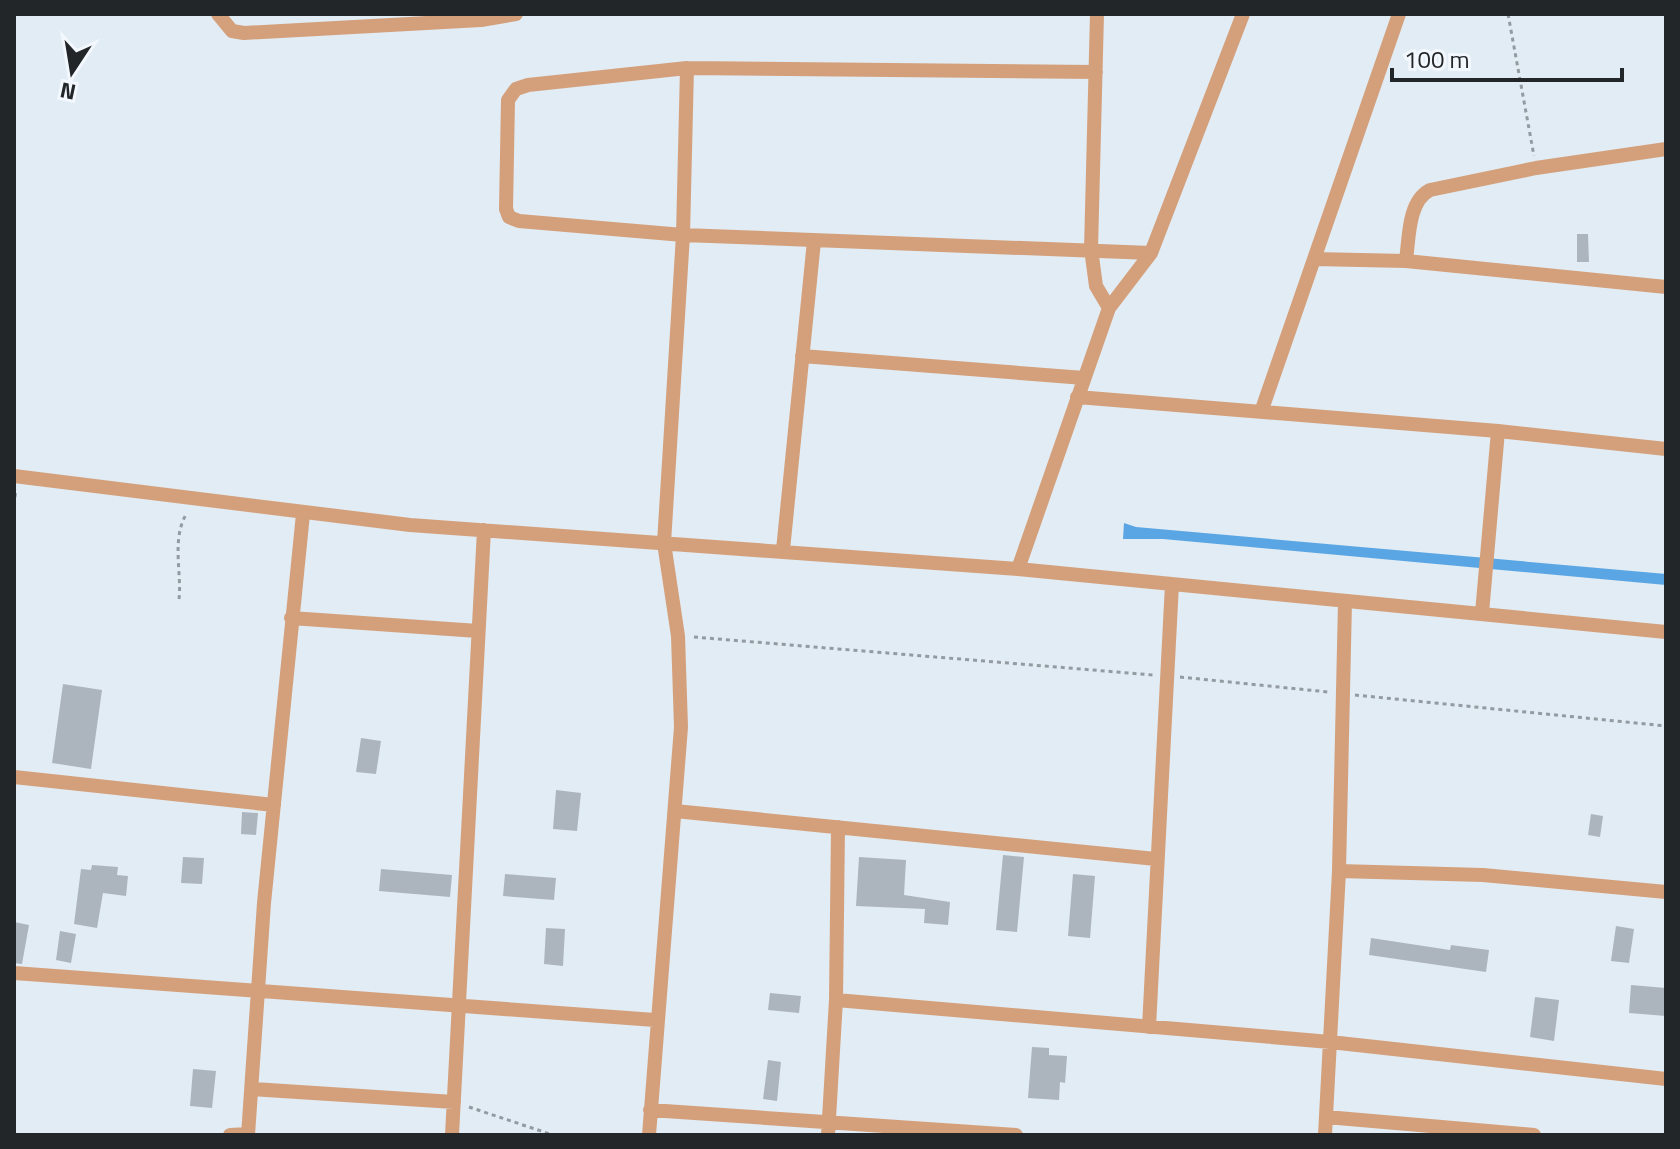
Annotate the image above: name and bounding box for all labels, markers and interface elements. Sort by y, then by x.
north arrow [32,32,112,112]
scale bar [1392,32,1622,82]
text: 100 m [1404,41,1470,77]
text: N [57,73,79,110]

